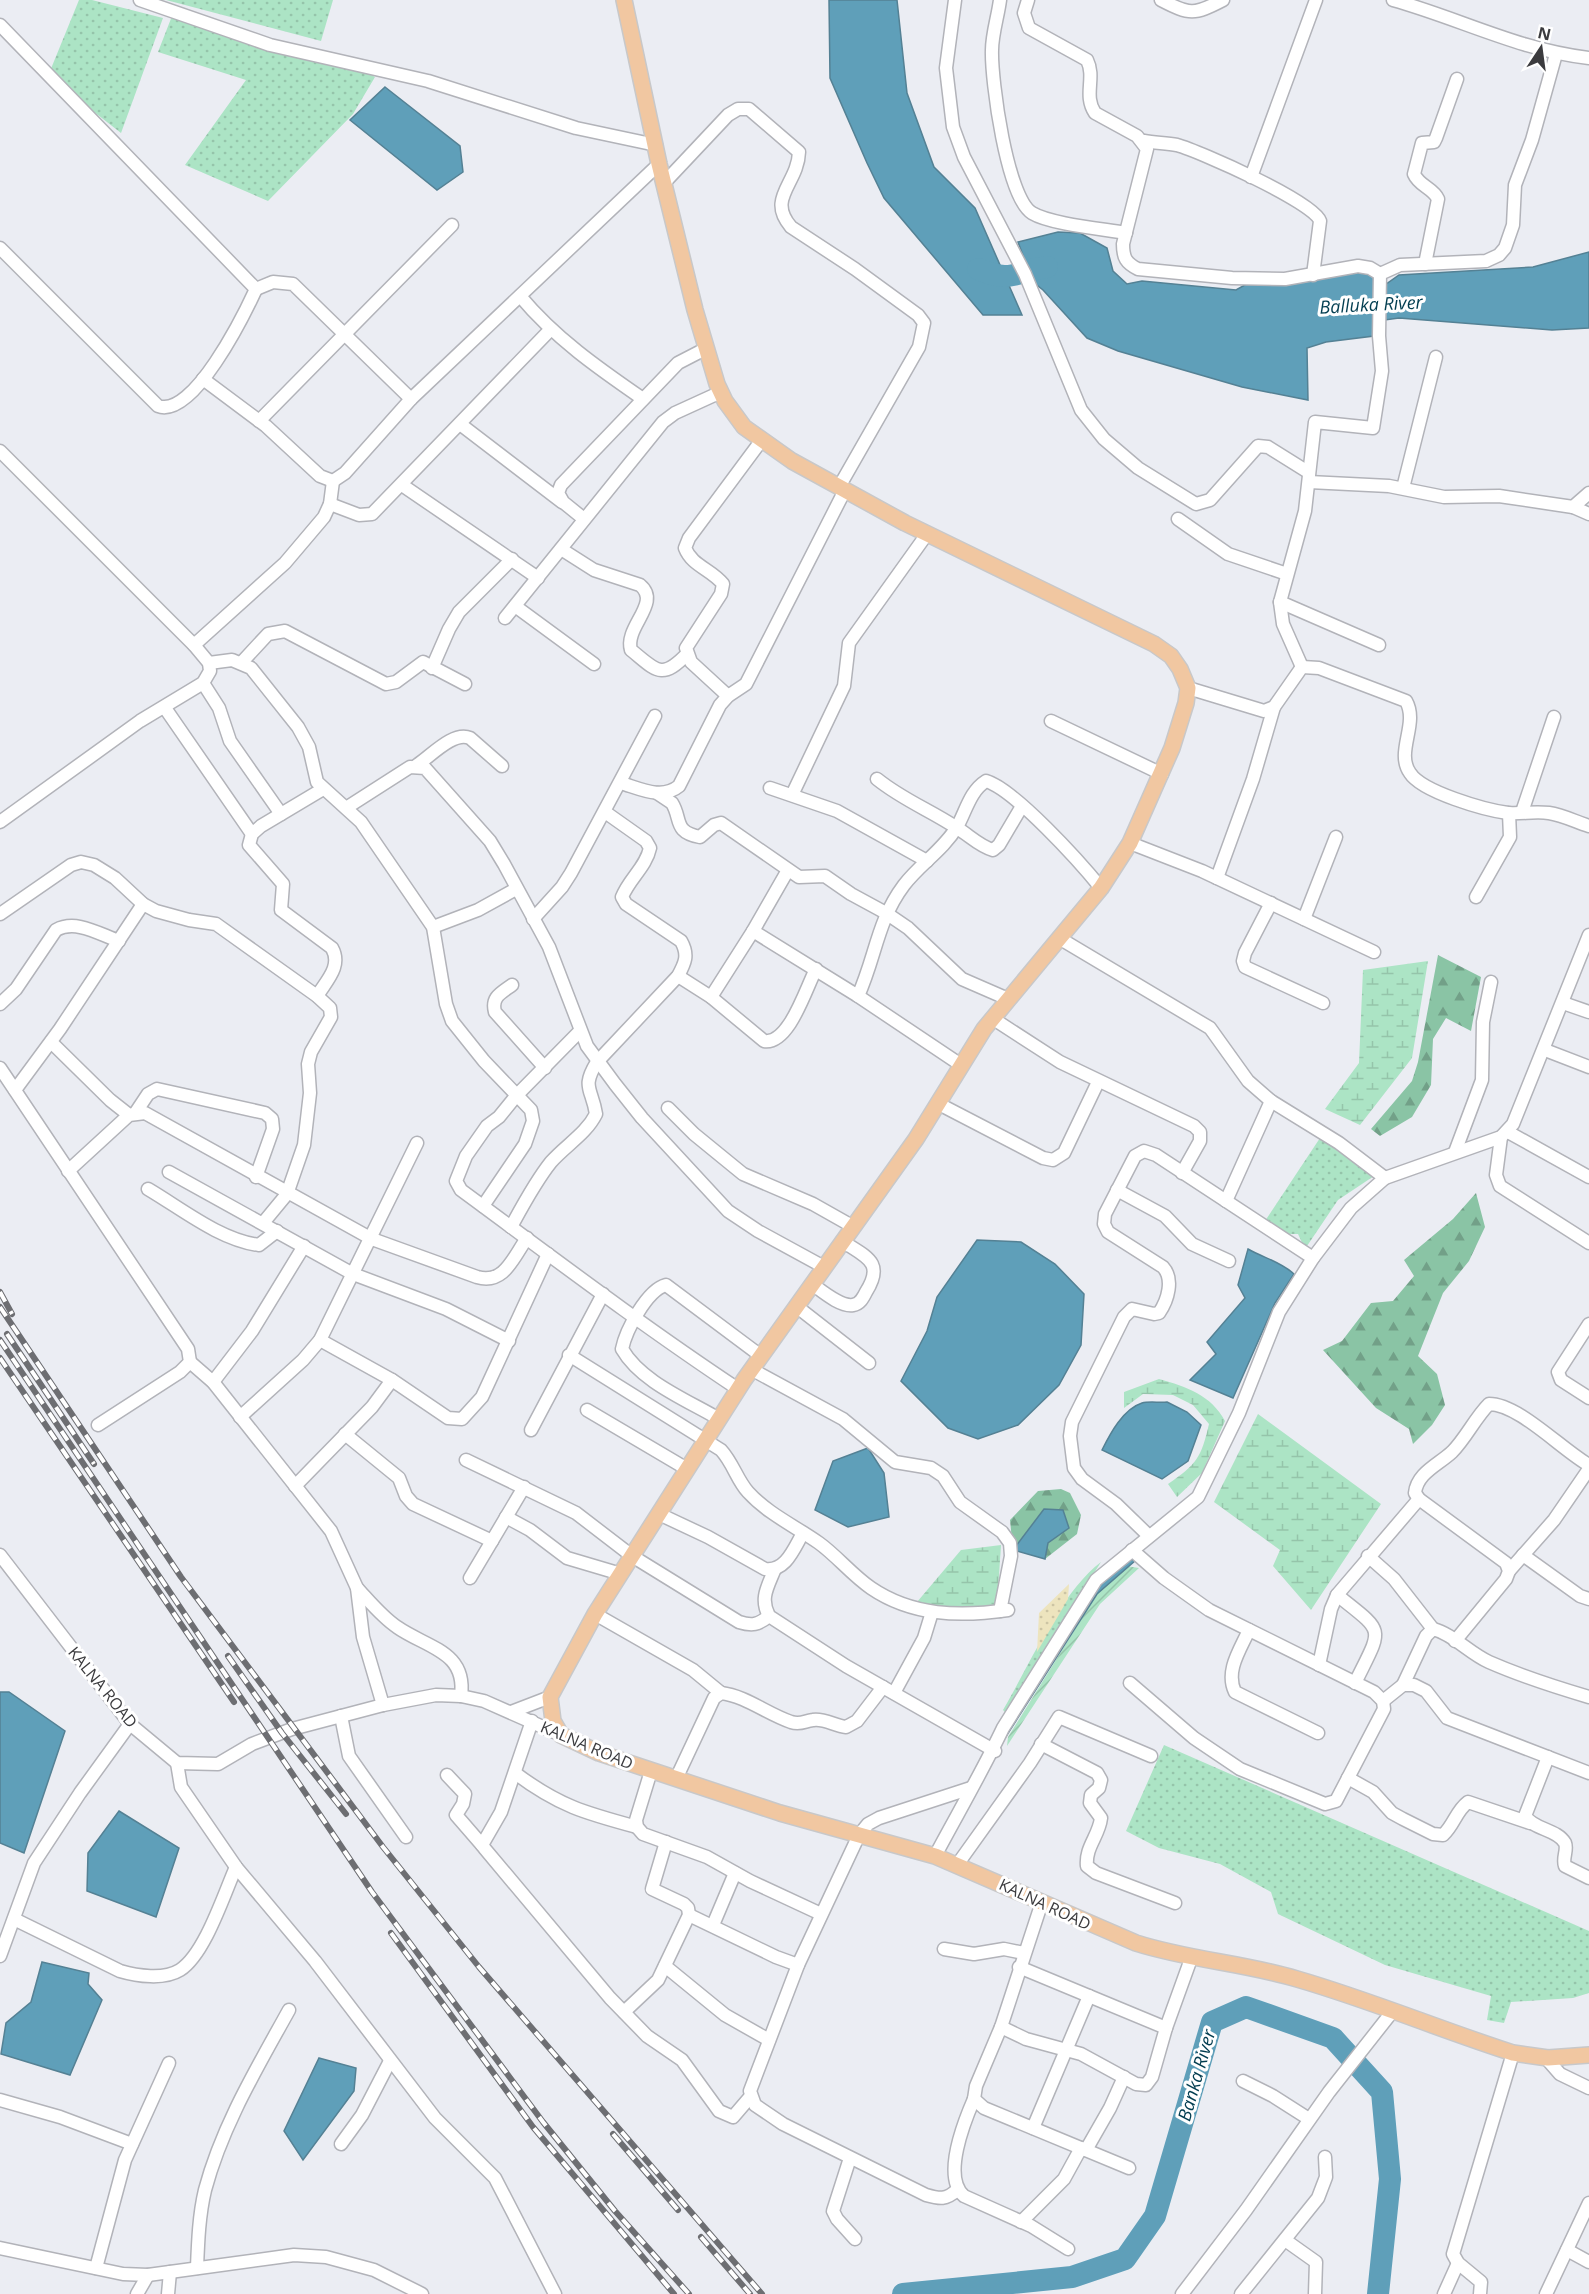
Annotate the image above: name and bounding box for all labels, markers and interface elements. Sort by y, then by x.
north arrow [1511,18,1571,78]
text: N [1536,21,1553,46]
water label: Balluka River [1319,289,1424,319]
street label: KALNA ROAD [63,1642,143,1732]
street label: KALNA ROAD [537,1716,637,1774]
street label: KALNA ROAD [996,1873,1094,1935]
water label: Banka River [1171,2026,1221,2124]

